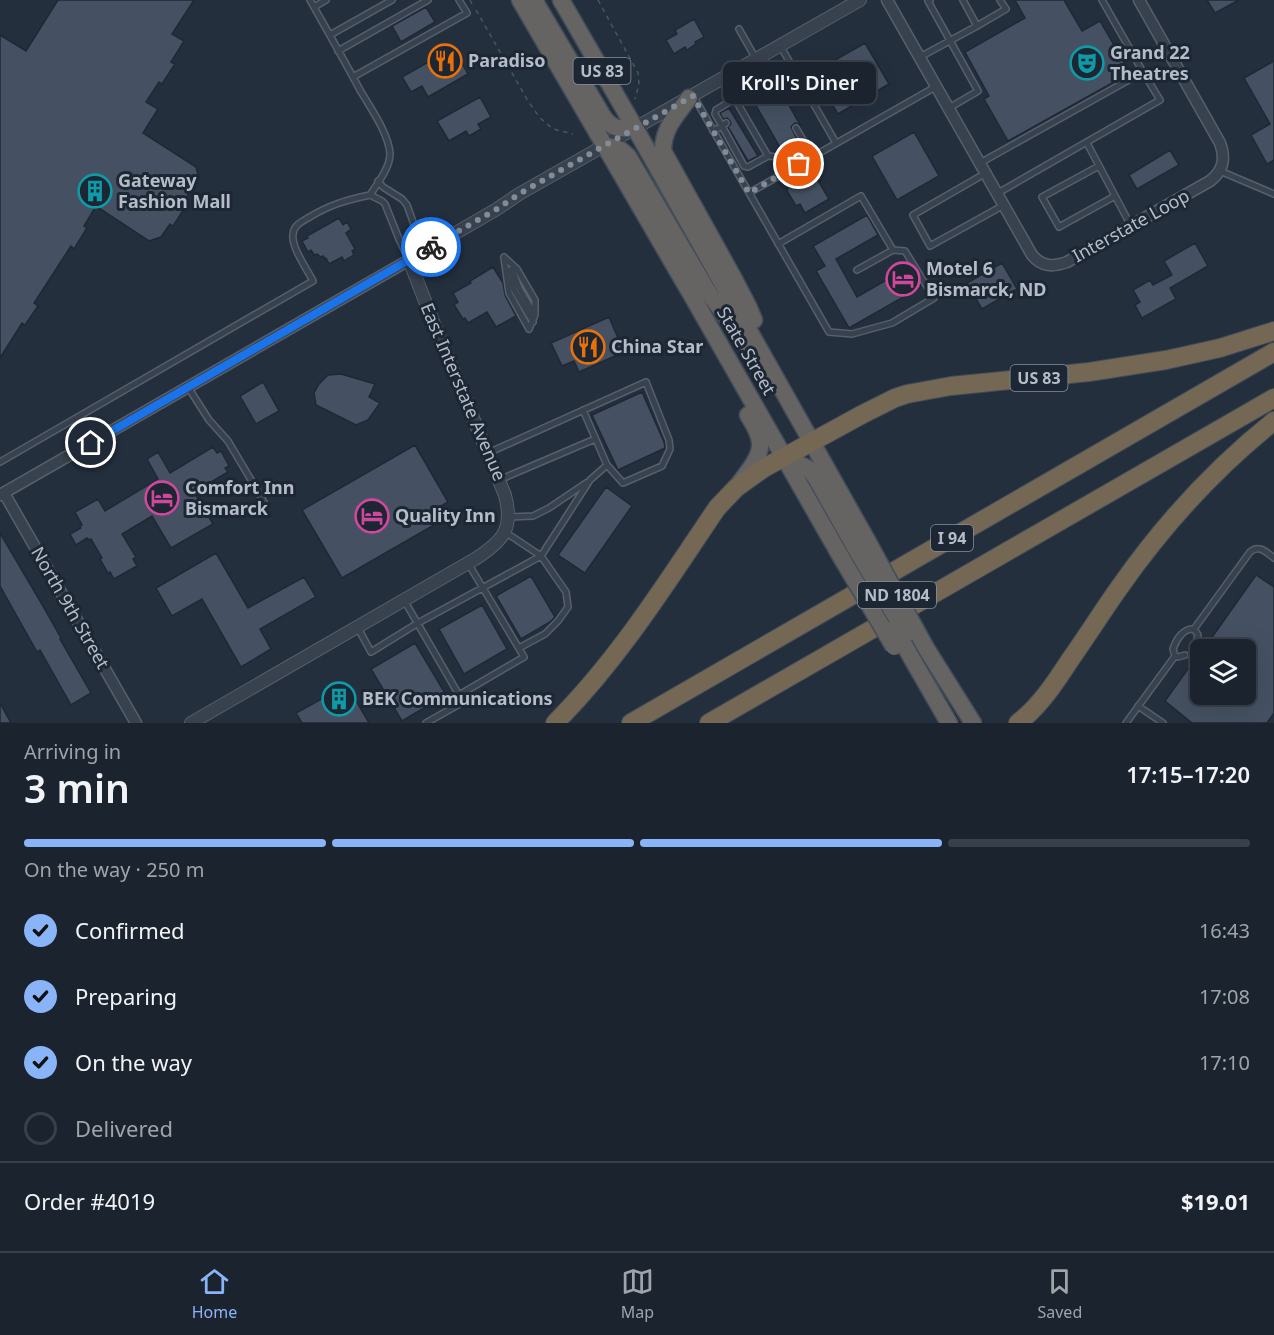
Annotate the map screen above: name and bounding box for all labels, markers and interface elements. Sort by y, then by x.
place label: Grand 22 Theatres [1110,40,1190,85]
restaurant icon: Paradiso [427,43,463,79]
theatre icon: Grand 22 Theatres [1069,45,1105,81]
place label: Paradiso [468,48,545,72]
road number: US 83 [574,58,630,84]
callout: Kroll's Diner [722,62,876,104]
text: Kroll's Diner [741,69,858,96]
pin [773,138,824,189]
icon: bag [782,147,815,180]
place label: Gateway Fashion Mall [118,168,231,213]
building icon: Gateway Fashion Mall [77,173,113,209]
street label: Interstate Loop [1068,183,1193,267]
courier [401,217,461,277]
icon: bike [415,231,448,264]
place label: Motel 6 Bismarck, ND [926,256,1046,301]
hotel icon: Motel 6 Bismarck, ND [885,261,921,297]
street label: East Interstate Avenue [416,299,512,484]
street label: State Street [712,302,782,399]
restaurant icon: China Star [570,329,606,365]
place label: China Star [611,334,703,358]
road number: US 83 [1010,365,1068,391]
pin [65,417,116,468]
icon: home [74,426,107,459]
place label: Comfort Inn Bismarck [185,475,295,520]
hotel icon: Comfort Inn Bismarck [144,480,180,516]
hotel icon: Quality Inn [354,498,390,534]
place label: Quality Inn [395,503,496,527]
road number: I 94 [931,525,973,551]
street label: North 9th Street [26,542,116,673]
road number: ND 1804 [858,582,936,608]
map controls [1190,639,1256,705]
button: layers [1190,639,1256,705]
building icon: BEK Communications [321,681,357,717]
place label: BEK Communications [362,686,553,710]
text: Arriving in [24,738,121,765]
text: 17:15–17:20 [1126,759,1250,789]
text: 3 min [24,761,130,814]
text: On the way · 250 m [24,856,204,883]
icon: check [24,914,57,947]
text: Confirmed [75,915,185,945]
text: 16:43 [1199,917,1250,944]
icon: check [24,980,57,1013]
text: Preparing [75,981,177,1011]
text: 17:08 [1199,983,1250,1010]
icon: check [24,1046,57,1079]
text: On the way [75,1047,192,1077]
text: 17:10 [1199,1049,1250,1076]
text: Delivered [75,1113,173,1143]
text: Order #4019 [24,1186,155,1216]
text: $19.01 [1181,1186,1250,1216]
tab: Home [192,1265,237,1323]
tab: Map [621,1265,654,1323]
tab: Saved [1037,1265,1082,1323]

